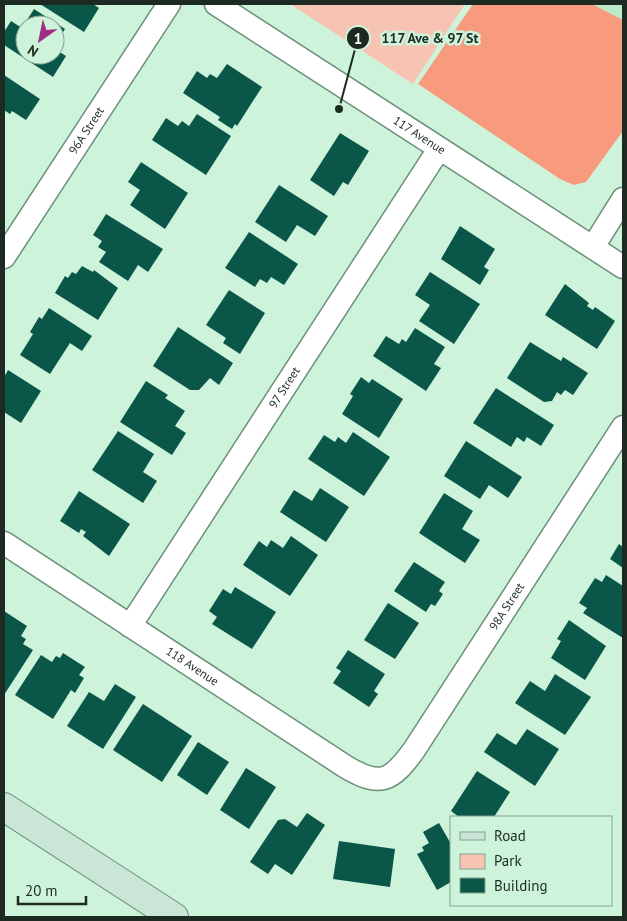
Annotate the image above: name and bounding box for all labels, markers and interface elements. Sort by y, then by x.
north arrow [15,15,65,65]
callout: 117 Ave & 97 St [345,24,489,53]
text: 1 [354,29,362,48]
text: 117 Ave & 97 St [382,29,479,47]
text: N [24,41,42,61]
street label: 96A Street [65,104,107,157]
street label: 117 Avenue [391,113,449,157]
street label: 97 Street [265,364,303,411]
street label: 98A Street [486,580,527,633]
street label: 118 Avenue [163,643,222,689]
legend [450,816,612,906]
text: Road [494,826,526,845]
text: Park [494,851,522,870]
scale bar [18,874,85,906]
text: Building [494,876,548,895]
text: 20 m [25,881,58,900]

